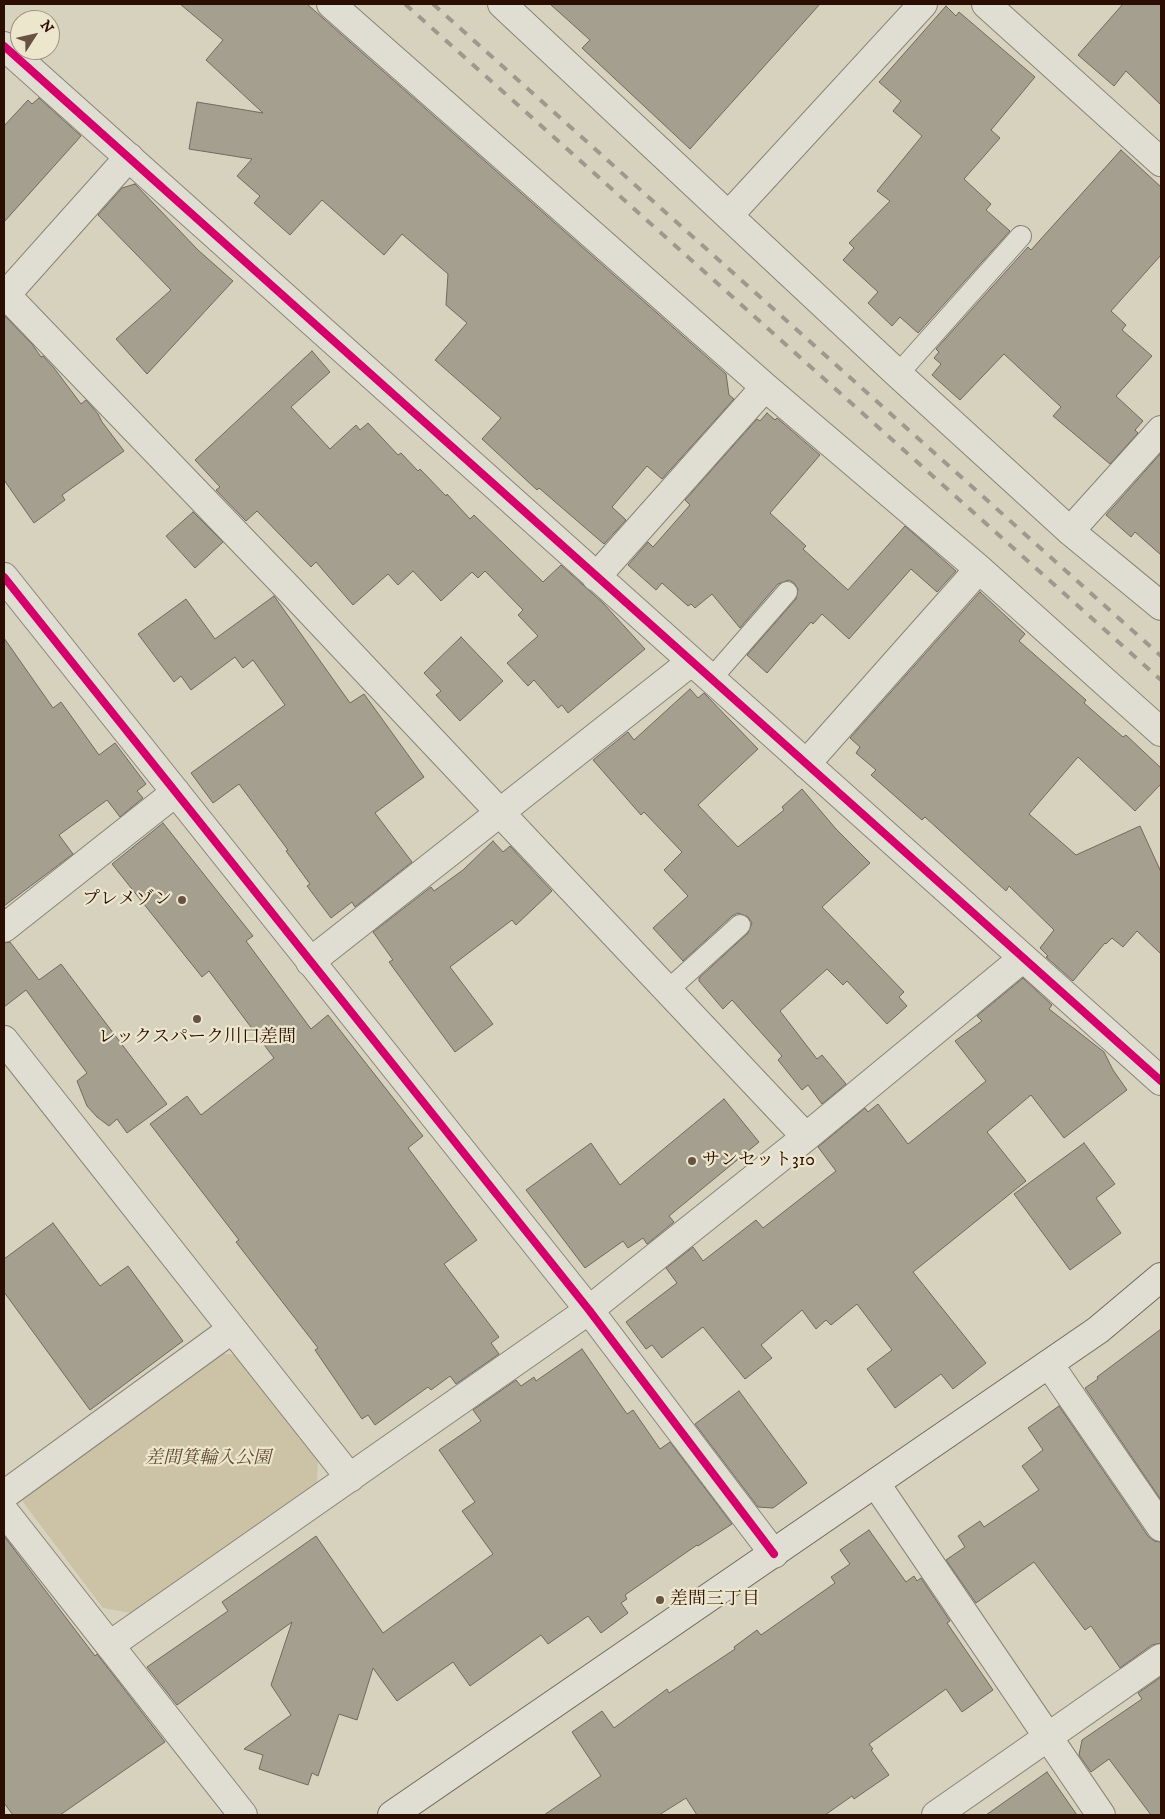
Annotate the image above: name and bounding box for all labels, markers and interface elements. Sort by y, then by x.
north arrow [10,10,60,60]
text: N [36,17,57,37]
place label: プレメゾン [82,889,172,911]
marker: プレメゾン [176,894,188,906]
marker: レックスパーク川口差間 [191,1013,203,1025]
place label: レックスパーク川口差間 [98,1027,296,1049]
place label: サンセット310 [702,1150,815,1172]
marker: サンセット310 [686,1155,698,1167]
park label: 差間箕輪入公園 [145,1448,271,1470]
place label: 差間三丁目 [670,1589,760,1611]
marker: 差間三丁目 [654,1594,666,1606]

